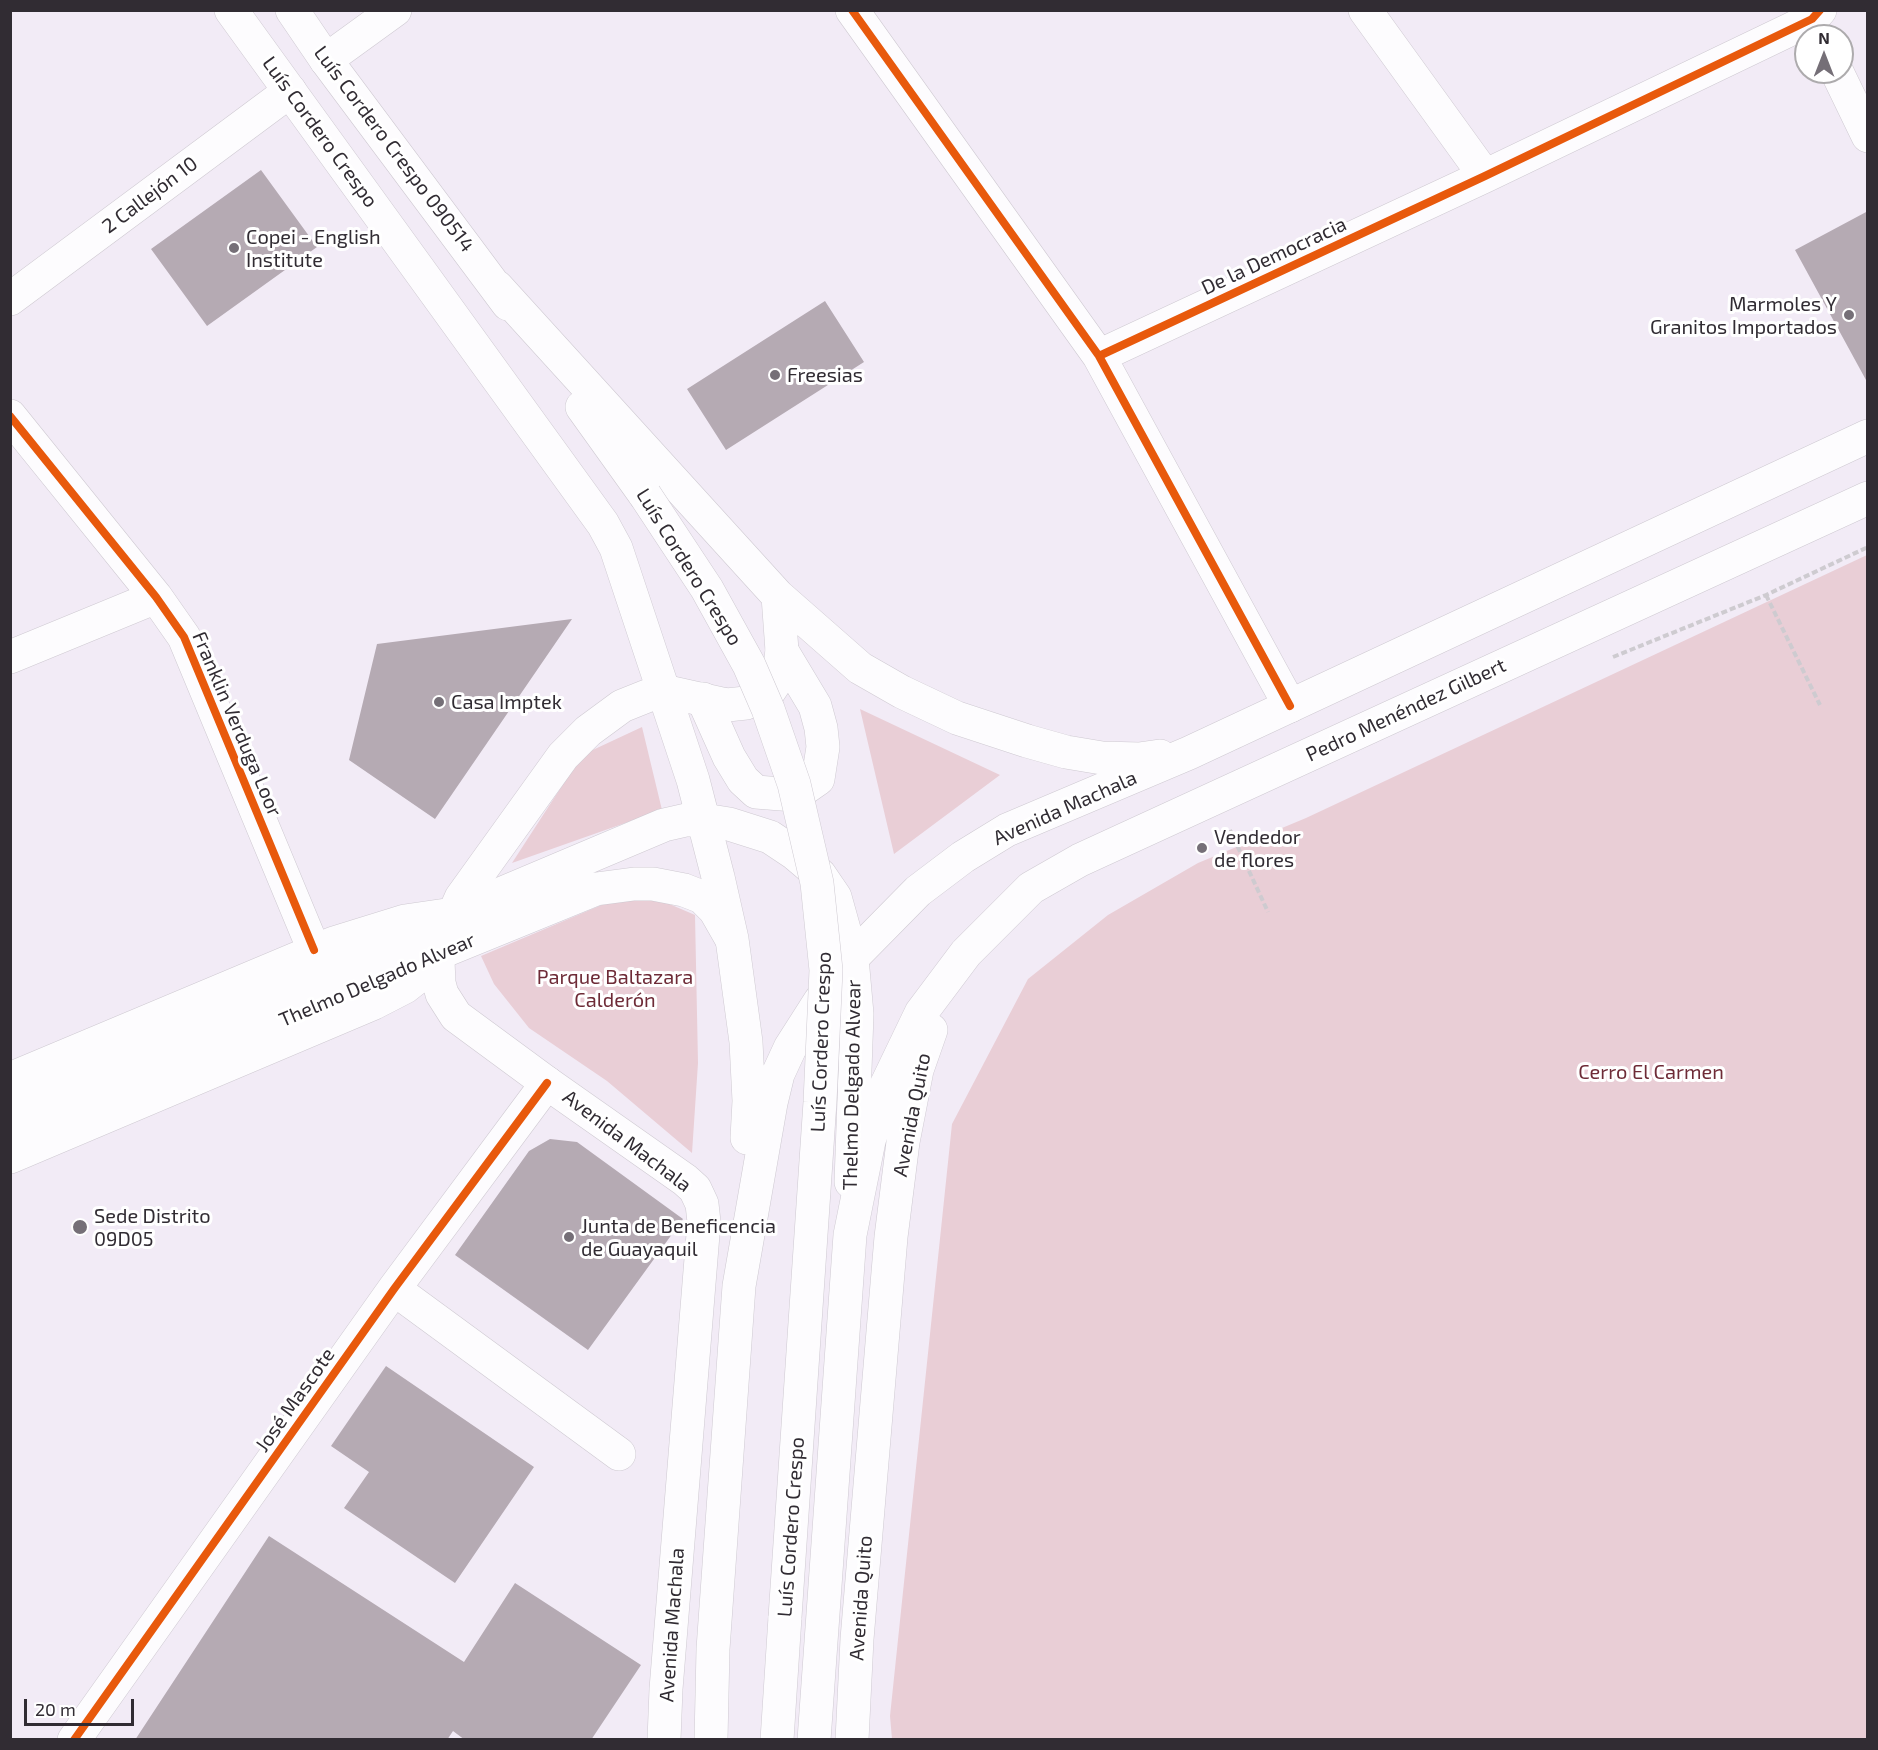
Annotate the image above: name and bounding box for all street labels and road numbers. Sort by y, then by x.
street label: Luís Cordero Crespo 090514 [309,41,479,257]
street label: Luís Cordero Crespo [257,52,383,212]
street label: 2 Callejón 10 [98,151,202,239]
street label: De la Democracia [1198,212,1350,300]
street label: Luís Cordero Crespo [631,484,747,650]
street label: Franklin Verduga Loor [187,628,287,820]
street label: Pedro Menéndez Gilbert [1302,653,1510,767]
street label: Avenida Machala [990,766,1140,850]
street label: Thelmo Delgado Alvear [275,928,479,1032]
street label: Luís Cordero Crespo [806,951,836,1133]
street label: Thelmo Delgado Alvear [838,979,866,1191]
street label: Avenida Quito [888,1051,936,1179]
street label: Avenida Machala [558,1085,696,1197]
street label: José Mascote [250,1343,340,1457]
street label: Luís Cordero Crespo [773,1436,809,1618]
street label: Avenida Quito [845,1535,877,1661]
street label: Avenida Machala [655,1547,689,1703]

